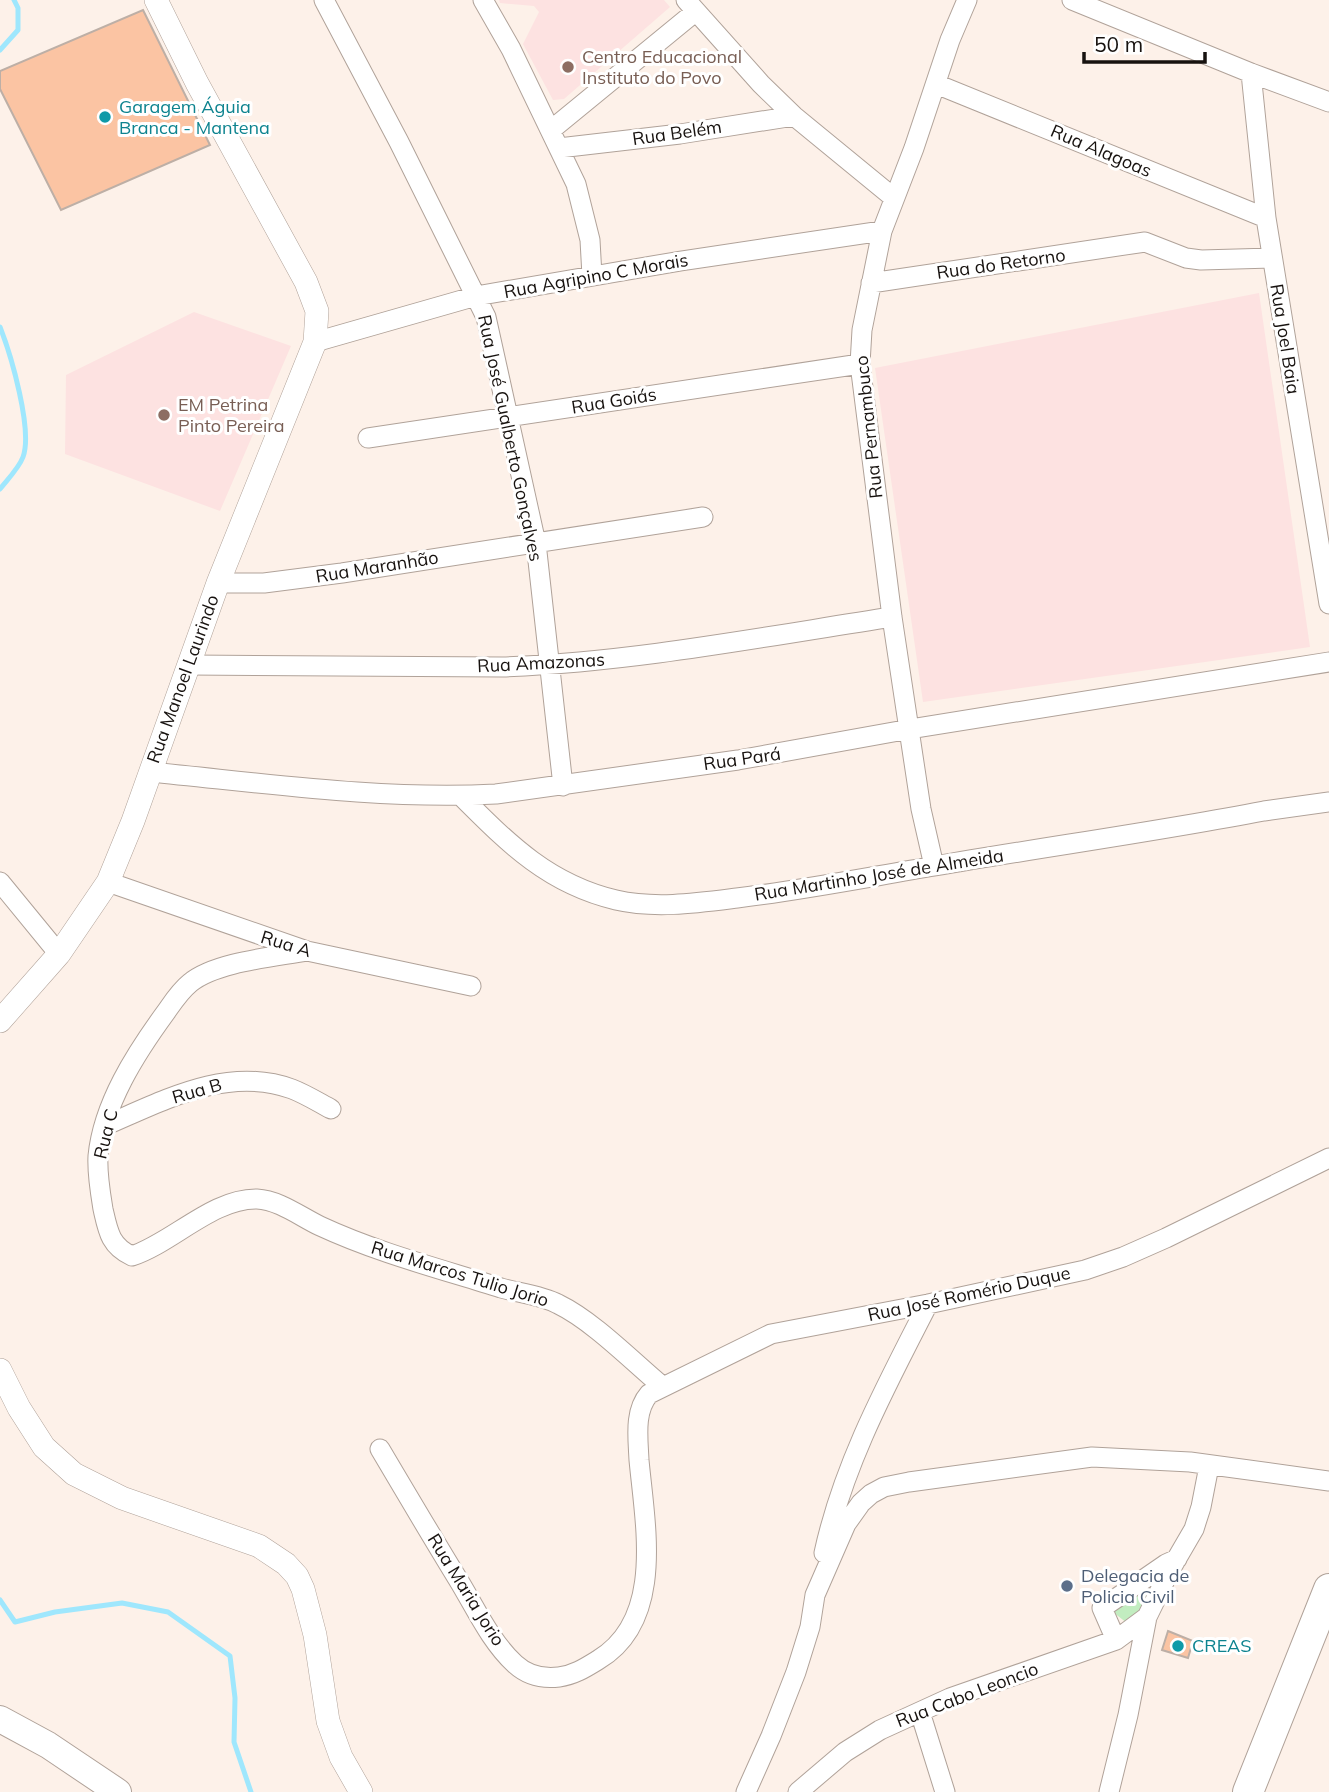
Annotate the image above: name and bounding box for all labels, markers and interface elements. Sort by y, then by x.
scale bar [1084,21,1205,65]
text: 50 m [1094,31,1143,57]
place label: Centro Educacional Instituto do Povo [582,45,742,89]
marker: Centro Educacional Instituto do Povo [560,59,576,75]
place label: Garagem Águia Branca - Mantena [119,95,270,139]
marker: Garagem Águia Branca - Mantena [97,109,113,125]
street label: Rua Belém [631,115,723,150]
street label: Rua Alagoas [1047,119,1155,182]
street label: Rua do Retorno [935,243,1067,284]
street label: Rua Agripino C Morais [502,248,690,303]
street label: Rua Joel Baia [1265,282,1306,396]
street label: Rua José Gualberto Gonçalves [473,313,548,563]
street label: Rua Pernambuco [850,355,887,500]
street label: Rua Goiás [570,382,658,419]
place label: EM Petrina Pinto Pereira [178,393,285,437]
marker: EM Petrina Pinto Pereira [156,407,172,423]
street label: Rua Maranhão [314,545,440,588]
street label: Rua Manoel Laurindo [141,591,224,766]
street label: Rua Amazonas [477,648,606,677]
street label: Rua Pará [702,742,782,775]
street label: Rua Martinho José de Almeida [753,843,1005,906]
street label: Rua A [258,925,314,962]
street label: Rua B [169,1072,224,1109]
street label: Rua C [88,1107,123,1161]
street label: Rua Marcos Tulio Jorio [369,1236,552,1311]
street label: Rua José Romério Duque [865,1261,1072,1326]
street label: Rua Maria Jorio [423,1529,510,1650]
place label: Delegacia de Policia Civil [1081,1564,1189,1608]
marker: Delegacia de Policia Civil [1059,1578,1075,1594]
place label: CREAS [1192,1634,1251,1657]
marker: CREAS [1170,1638,1186,1654]
street label: Rua Cabo Leoncio [892,1657,1041,1732]

